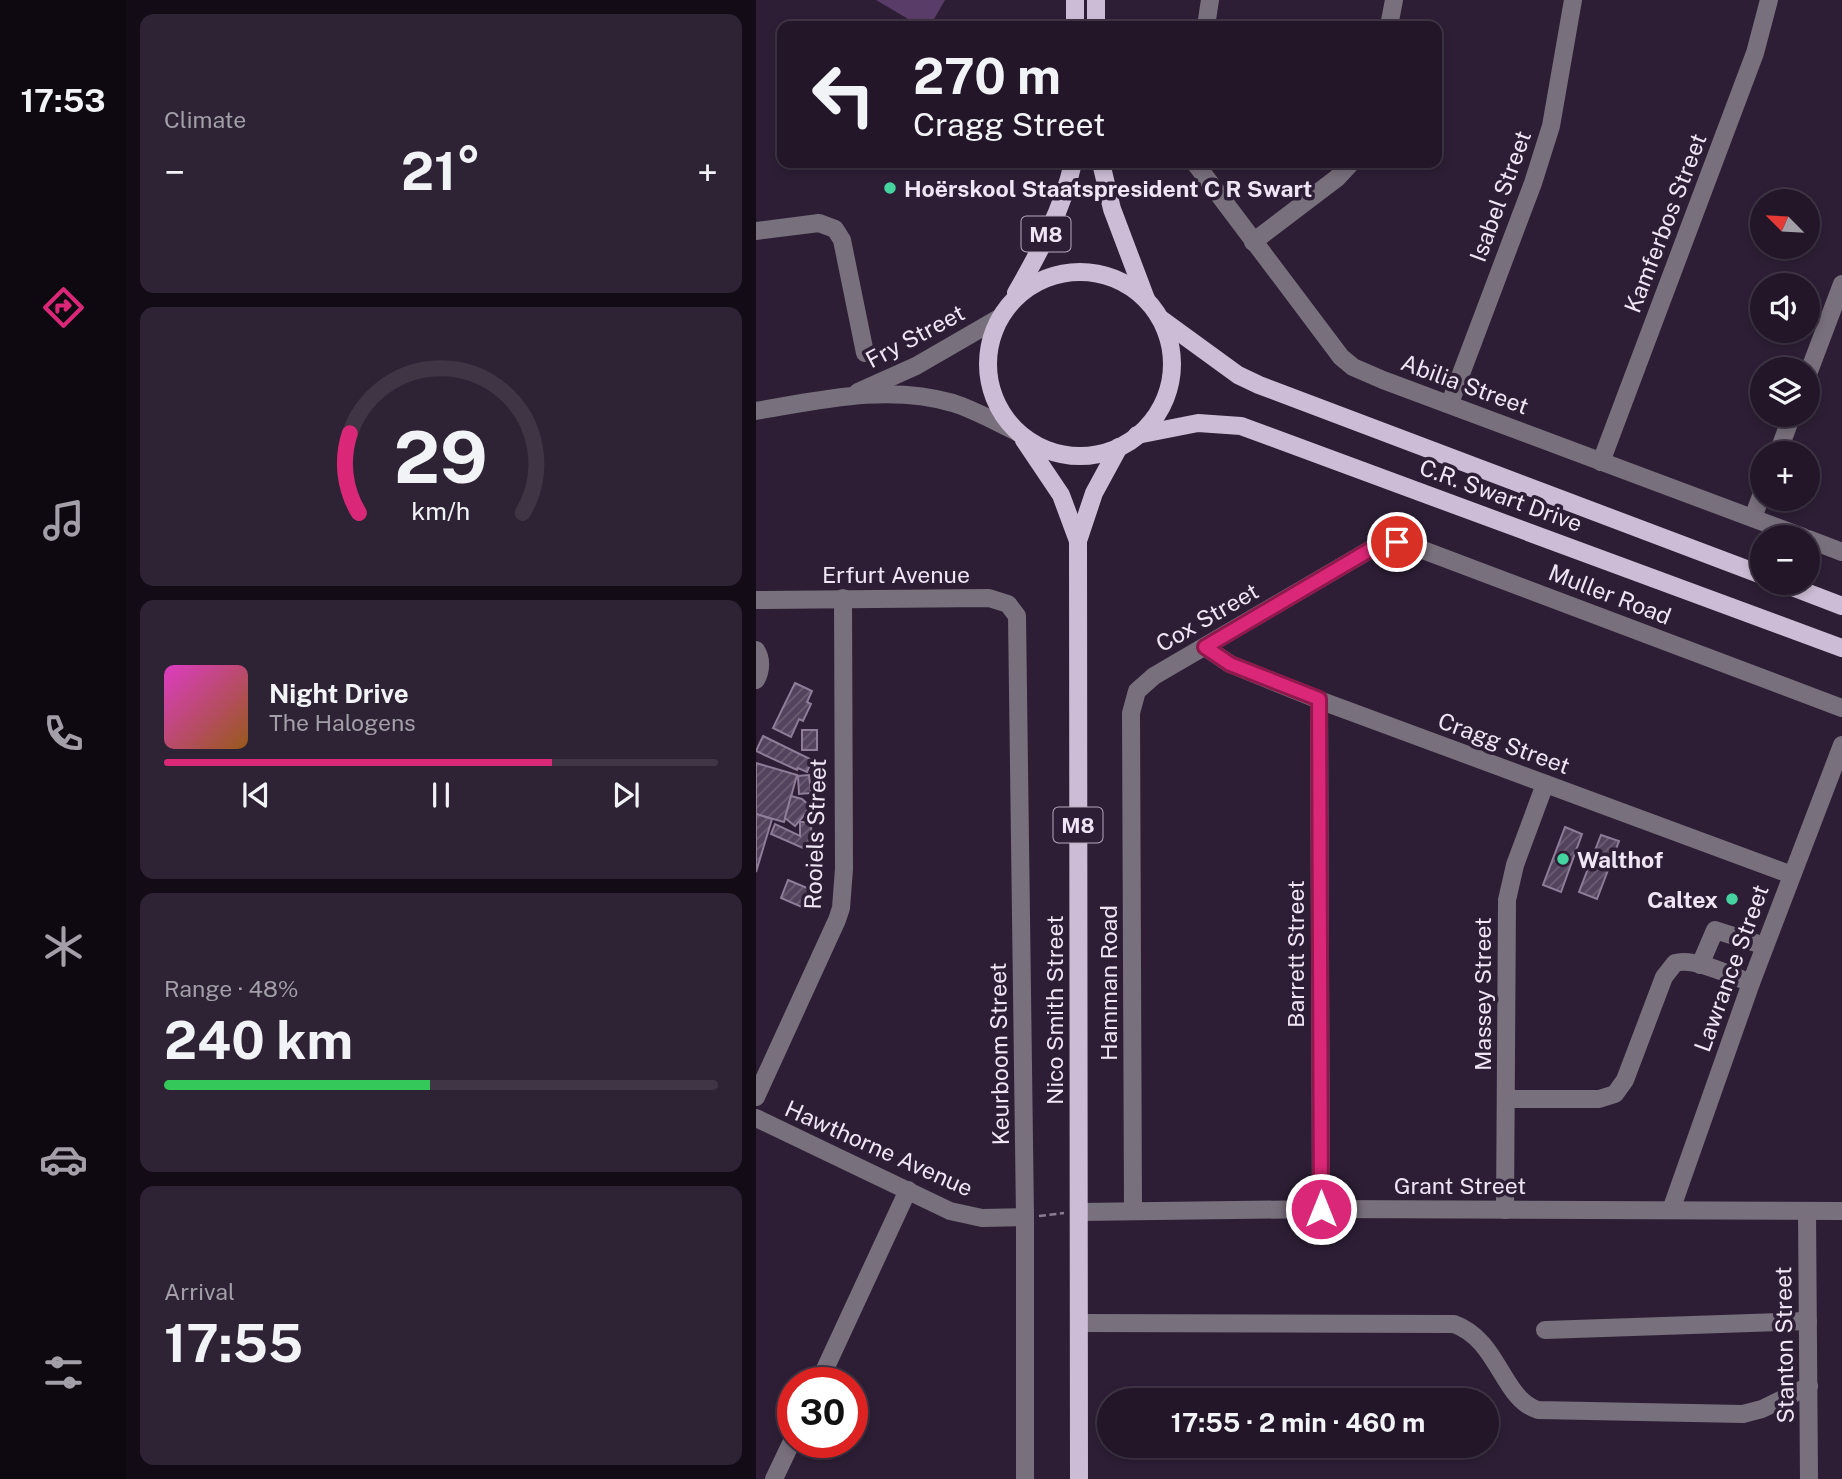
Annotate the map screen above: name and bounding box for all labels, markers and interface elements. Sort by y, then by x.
text: 270 m [913,47,1061,105]
icon: left [798,49,889,140]
text: 17:53 [20,82,106,119]
text: Climate [164,106,246,133]
text: Cragg Street [913,106,1105,143]
street label: Isabel Street [1464,127,1536,265]
street label: Kamferbos Street [1618,130,1712,316]
text: 21° [401,141,481,202]
text: − [164,150,185,195]
text: + [697,150,718,195]
place label: Hoërskool Staatspresident C R Swart [904,175,1312,202]
marker: Hoërskool Staatspresident C R Swart [882,180,898,196]
north arrow [1750,189,1820,259]
map controls [1750,189,1820,595]
road number: M8 [1022,216,1070,252]
button: sound [1750,273,1820,343]
icon: directions [39,283,88,332]
street label: Fry Street [861,299,969,373]
street label: Abilia Street [1397,348,1533,420]
button: layers [1750,357,1820,427]
text: 29 [394,414,488,499]
button: + [1750,441,1820,511]
street label: C.R. Swart Drive [1416,453,1586,537]
text: km/h [412,495,470,525]
icon: music [39,496,88,545]
pin [1367,512,1427,572]
icon: arrive [1378,523,1416,561]
button: − [1750,525,1820,595]
street label: Muller Road [1545,558,1675,630]
street label: Erfurt Avenue [822,561,970,588]
street label: Cox Street [1151,577,1263,657]
text: Night Drive [269,678,409,709]
street label: Cragg Street [1434,707,1574,779]
icon: phone [39,709,88,758]
text: The Halogens [269,709,416,736]
street label: Rooiels Street [799,758,831,910]
icon: previous [237,776,275,814]
icon: pause [422,776,460,814]
icon: next [607,776,645,814]
road number: M8 [1054,808,1102,842]
place label: Walthof [1577,846,1663,873]
marker: Walthof [1555,851,1571,867]
street label: Barrett Street [1282,880,1309,1028]
street label: Lawrance Street [1688,881,1774,1055]
place label: Caltex [1647,886,1718,913]
marker: Caltex [1724,891,1740,907]
street label: Hamman Road [1095,905,1122,1061]
street label: Nico Smith Street [1041,915,1068,1105]
street label: Massey Street [1469,917,1496,1071]
icon: climate [39,922,88,971]
street label: Keurboom Street [984,962,1014,1146]
text: Range · 48% [164,975,299,1002]
text: 240 km [164,1010,353,1071]
street label: Hawthorne Avenue [781,1094,977,1202]
icon: car [39,1135,88,1184]
position arrow [1284,1172,1358,1246]
street label: Grant Street [1394,1172,1526,1199]
street label: Stanton Street [1769,1266,1799,1424]
text: Arrival [164,1278,235,1305]
text: 17:55 [164,1313,303,1374]
icon: filters [39,1348,88,1397]
speed limit sign: 30 [777,1367,868,1458]
text: 17:55 · 2 min · 460 m [1171,1407,1425,1438]

